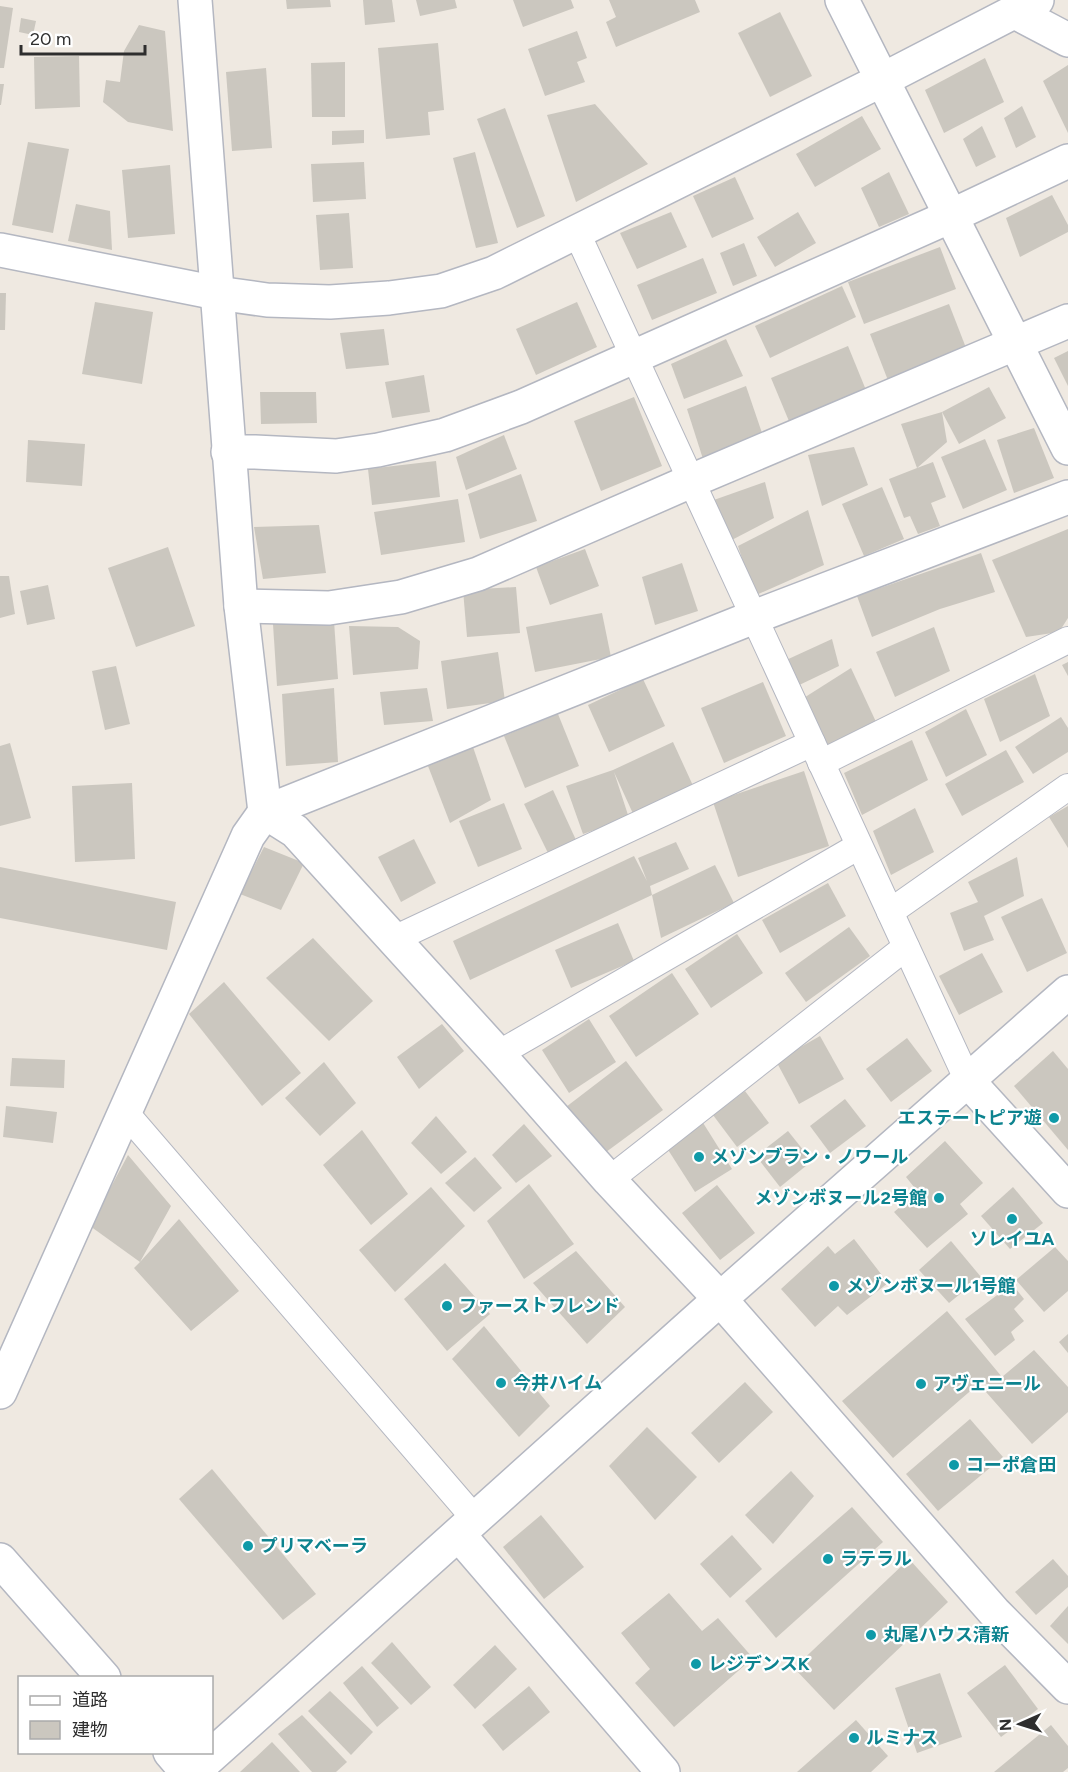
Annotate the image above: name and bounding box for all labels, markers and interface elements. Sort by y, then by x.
scale bar [21,18,146,56]
text: 20 m [30,28,71,50]
place label: エステートピア遊 [898,1107,1042,1129]
marker: エステートピア遊 [1047,1111,1061,1125]
place label: メゾンブラン・ノワール [711,1146,908,1168]
marker: メゾンブラン・ノワール [692,1150,706,1164]
place label: メゾンボヌール2号館 [755,1187,927,1209]
marker: メゾンボヌール2号館 [932,1191,946,1205]
marker: ソレイユA [1005,1212,1019,1226]
place label: ソレイユA [970,1228,1054,1250]
place label: メゾンボヌール1号館 [846,1275,1016,1297]
marker: メゾンボヌール1号館 [827,1279,841,1293]
place label: ファーストフレンド [459,1295,620,1317]
marker: ファーストフレンド [440,1299,454,1313]
place label: 今井ハイム [513,1372,602,1394]
place label: アヴェニール [933,1373,1041,1395]
marker: 今井ハイム [494,1376,508,1390]
marker: アヴェニール [914,1377,928,1391]
place label: コーポ倉田 [966,1454,1056,1476]
marker: コーポ倉田 [947,1458,961,1472]
place label: プリマベーラ [260,1535,368,1557]
marker: プリマベーラ [241,1539,255,1553]
place label: ラテラル [840,1548,912,1570]
marker: ラテラル [821,1552,835,1566]
place label: 丸尾ハウス清新 [883,1624,1009,1646]
marker: 丸尾ハウス清新 [864,1628,878,1642]
place label: レジデンスK [708,1653,810,1675]
marker: レジデンスK [689,1657,703,1671]
legend [18,1676,213,1754]
text: 道路 [72,1689,108,1711]
north arrow [990,1694,1050,1754]
text: N [996,1718,1015,1731]
text: 建物 [72,1719,108,1741]
place label: ルミナス [866,1727,938,1749]
marker: ルミナス [847,1731,861,1745]

